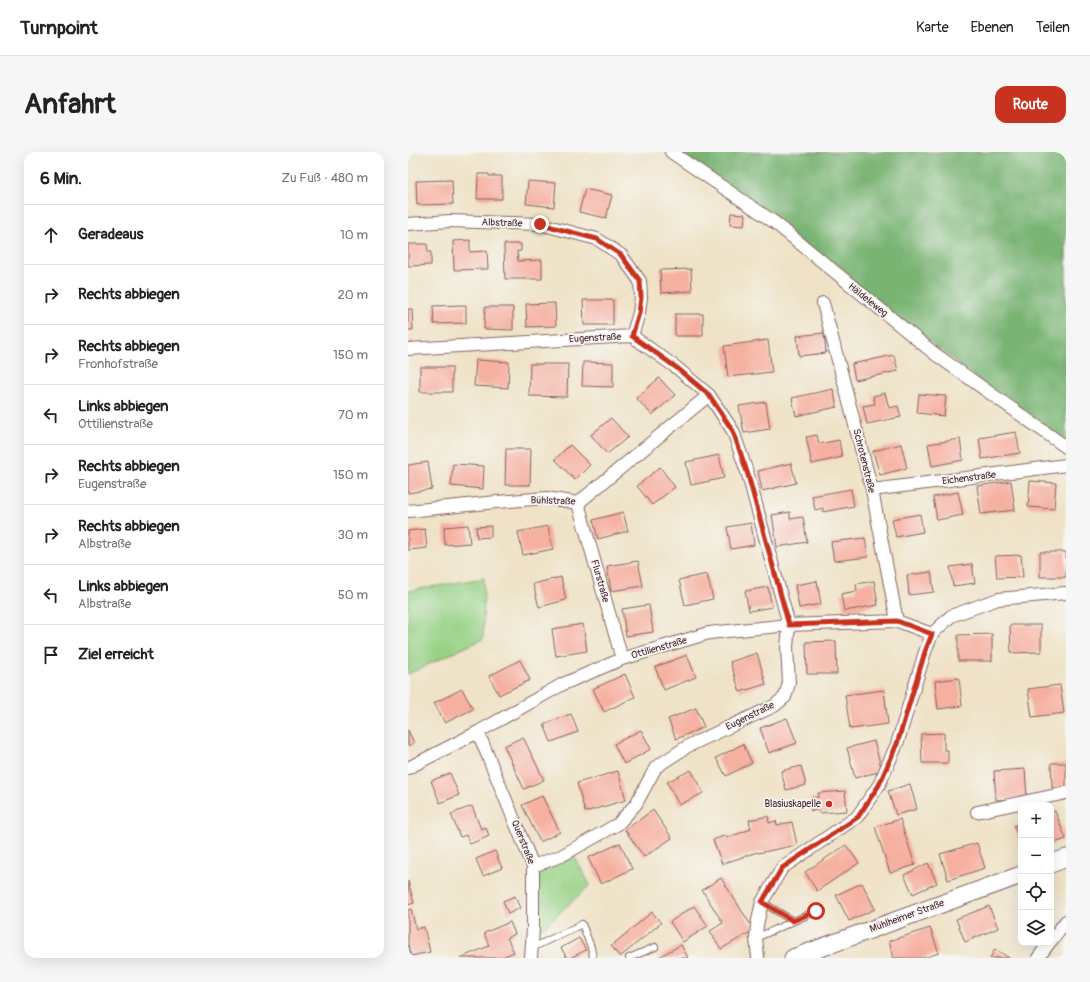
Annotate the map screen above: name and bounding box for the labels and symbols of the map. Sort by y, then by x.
route end [531,215,549,233]
street label: Albstraße [481,216,523,230]
street label: Häldeleweg [846,280,890,320]
street label: Eugenstraße [568,331,622,345]
street label: Schrotenstraße [850,428,878,494]
street label: Eichenstraße [941,469,997,487]
street label: Bühlstraße [530,494,576,508]
street label: Flurstraße [588,558,612,604]
street label: Ottilienstraße [630,634,688,662]
street label: Eugenstraße [724,699,776,733]
place label: Blasiuskapelle [764,798,821,810]
marker: Blasiuskapelle [824,799,834,809]
street label: Querstraße [509,818,537,866]
street label: Mühlheimer Straße [868,897,946,935]
route start [807,902,825,920]

